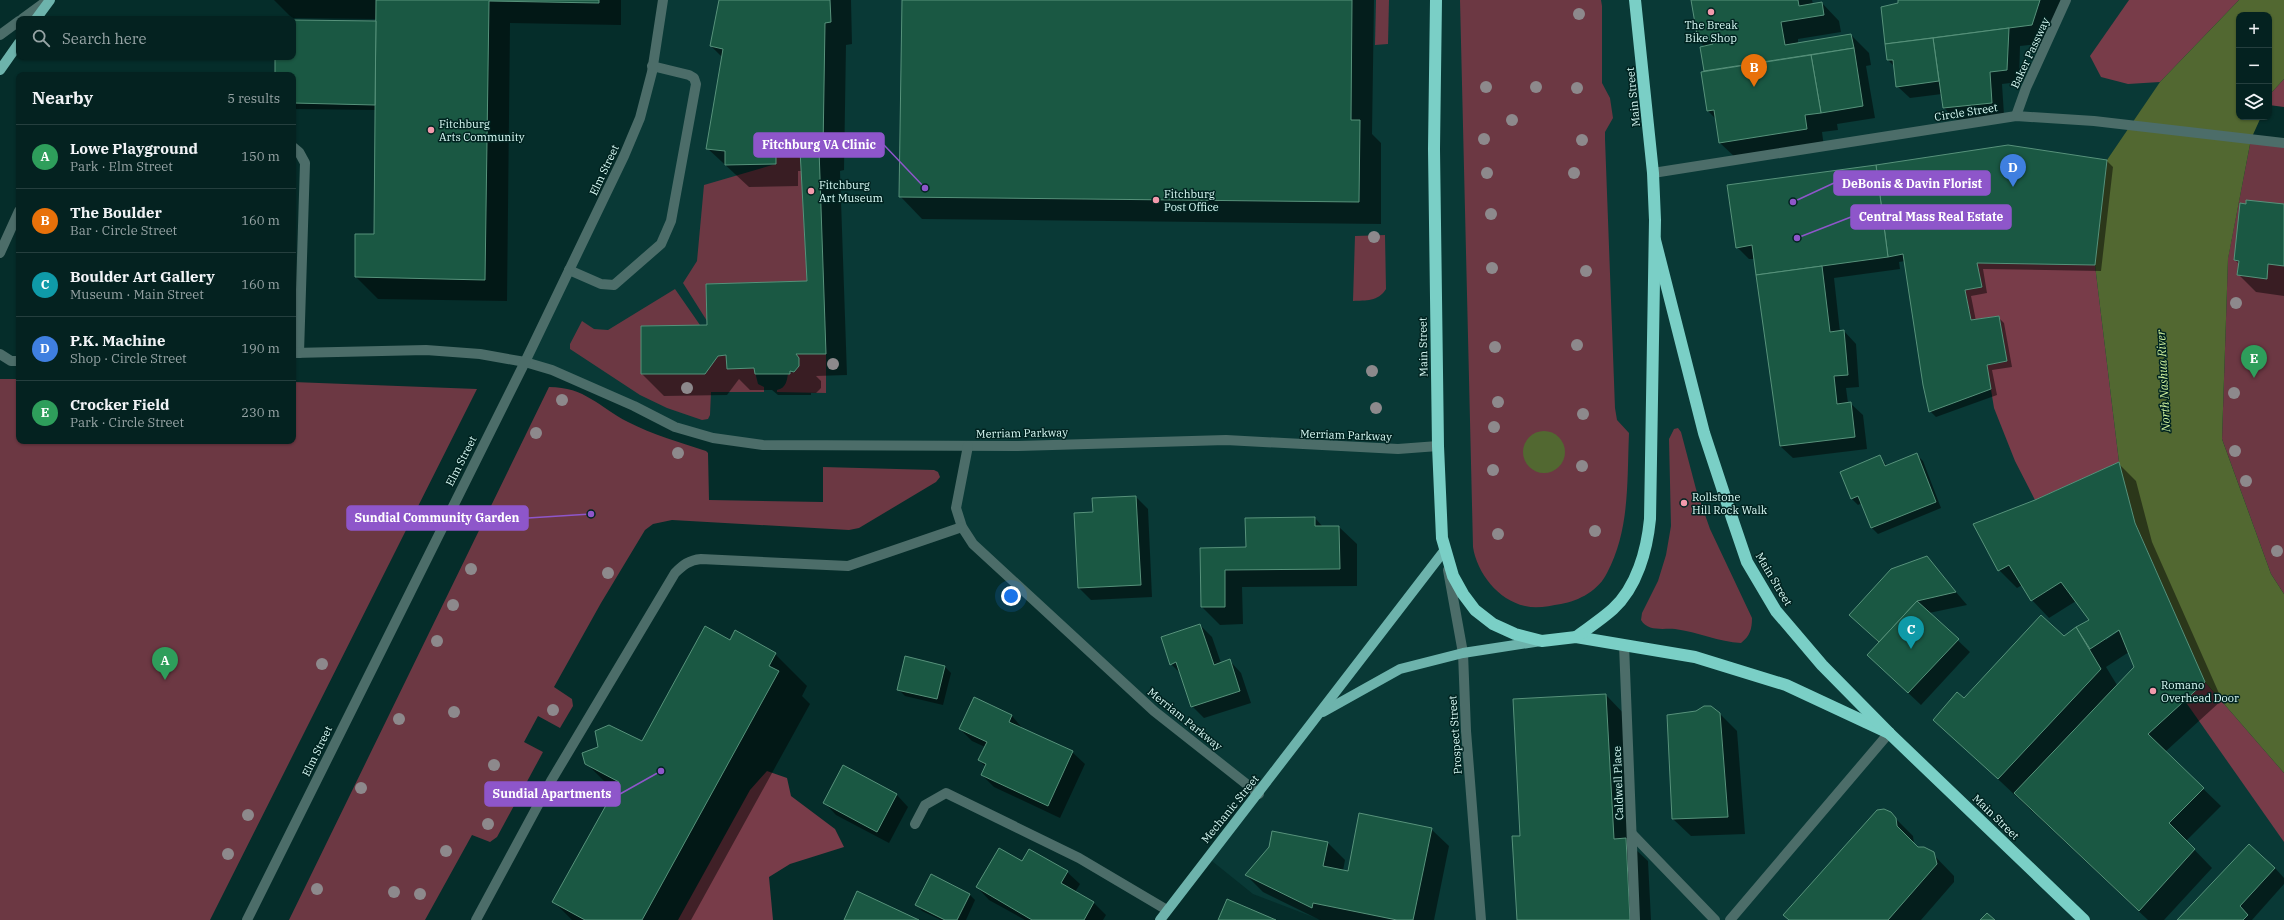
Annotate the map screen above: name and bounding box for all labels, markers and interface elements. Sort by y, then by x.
marker: The Break Bike Shop [1706,7,1716,17]
map controls [2236,12,2272,120]
button: + [2236,12,2272,48]
street label: Baker Passway [2007,15,2053,91]
search box [16,16,296,60]
place label: The Break Bike Shop [1684,18,1738,45]
icon: search [30,27,52,49]
text: Search here [62,29,147,48]
button: − [2236,48,2272,84]
pin: B [1741,54,1767,87]
street label: Main Street [1623,67,1643,127]
button: layers [2236,84,2272,120]
text: Nearby [32,87,93,109]
text: 5 results [227,90,280,107]
street label: Circle Street [1933,100,1999,124]
place label: Fitchburg Arts Community [439,117,525,144]
marker: Fitchburg Arts Community [426,125,436,135]
callout: Fitchburg VA Clinic [754,133,884,157]
text: Fitchburg VA Clinic [762,137,877,152]
text: Lowe Playground [70,139,198,158]
street label: Elm Street [586,142,622,198]
text: A [40,148,50,165]
text: 150 m [241,148,280,165]
pin: D [2000,154,2026,187]
text: Park · Elm Street [70,158,173,175]
callout: DeBonis & Davin Florist [1834,171,1990,195]
text: DeBonis & Davin Florist [1842,176,1983,191]
place label: Fitchburg Art Museum [819,178,883,205]
marker: Fitchburg Art Museum [806,186,816,196]
place label: Fitchburg Post Office [1164,187,1219,214]
marker: Fitchburg Post Office [1151,195,1161,205]
text: The Boulder [70,203,162,222]
callout: Central Mass Real Estate [1851,205,2011,229]
text: Central Mass Real Estate [1859,209,2003,224]
text: B [40,212,50,229]
text: 160 m [241,212,280,229]
text: Bar · Circle Street [70,222,177,239]
text: Boulder Art Gallery [70,267,215,286]
text: C [41,276,49,293]
text: 160 m [241,276,280,293]
text: Museum · Main Street [70,286,204,303]
street label: Main Street [1415,317,1431,377]
water label: North Nashua River [2153,329,2173,433]
text: P.K. Machine [70,331,165,350]
text: D [40,340,50,357]
text: 190 m [241,340,280,357]
pin: E [2241,345,2267,378]
text: Shop · Circle Street [70,350,187,367]
text: Crocker Field [70,395,170,414]
text: E [41,404,49,421]
text: 230 m [241,404,280,421]
text: Park · Circle Street [70,414,184,431]
street label: Merriam Parkway [976,425,1068,441]
street label: Merriam Parkway [1300,426,1392,444]
street label: Elm Street [442,434,480,488]
place label: Rollstone Hill Rock Walk [1692,490,1768,517]
marker: Rollstone Hill Rock Walk [1679,498,1689,508]
callout: Sundial Community Garden [347,506,528,530]
text: Sundial Community Garden [355,510,520,525]
street label: Main Street [1753,550,1795,608]
your location [1001,586,1021,606]
pin: C [1898,616,1924,649]
pin: A [152,647,178,680]
place label: Romano Overhead Door [2161,678,2239,705]
street label: Merriam Parkway [1145,685,1225,753]
marker: Romano Overhead Door [2148,686,2158,696]
street label: Prospect Street [1445,695,1465,775]
street label: Elm Street [299,723,335,778]
street label: Caldwell Place [1610,746,1626,820]
street label: Mechanic Street [1198,772,1262,846]
callout: Sundial Apartments [485,782,620,806]
text: Sundial Apartments [493,786,611,801]
street label: Main Street [1970,791,2022,843]

